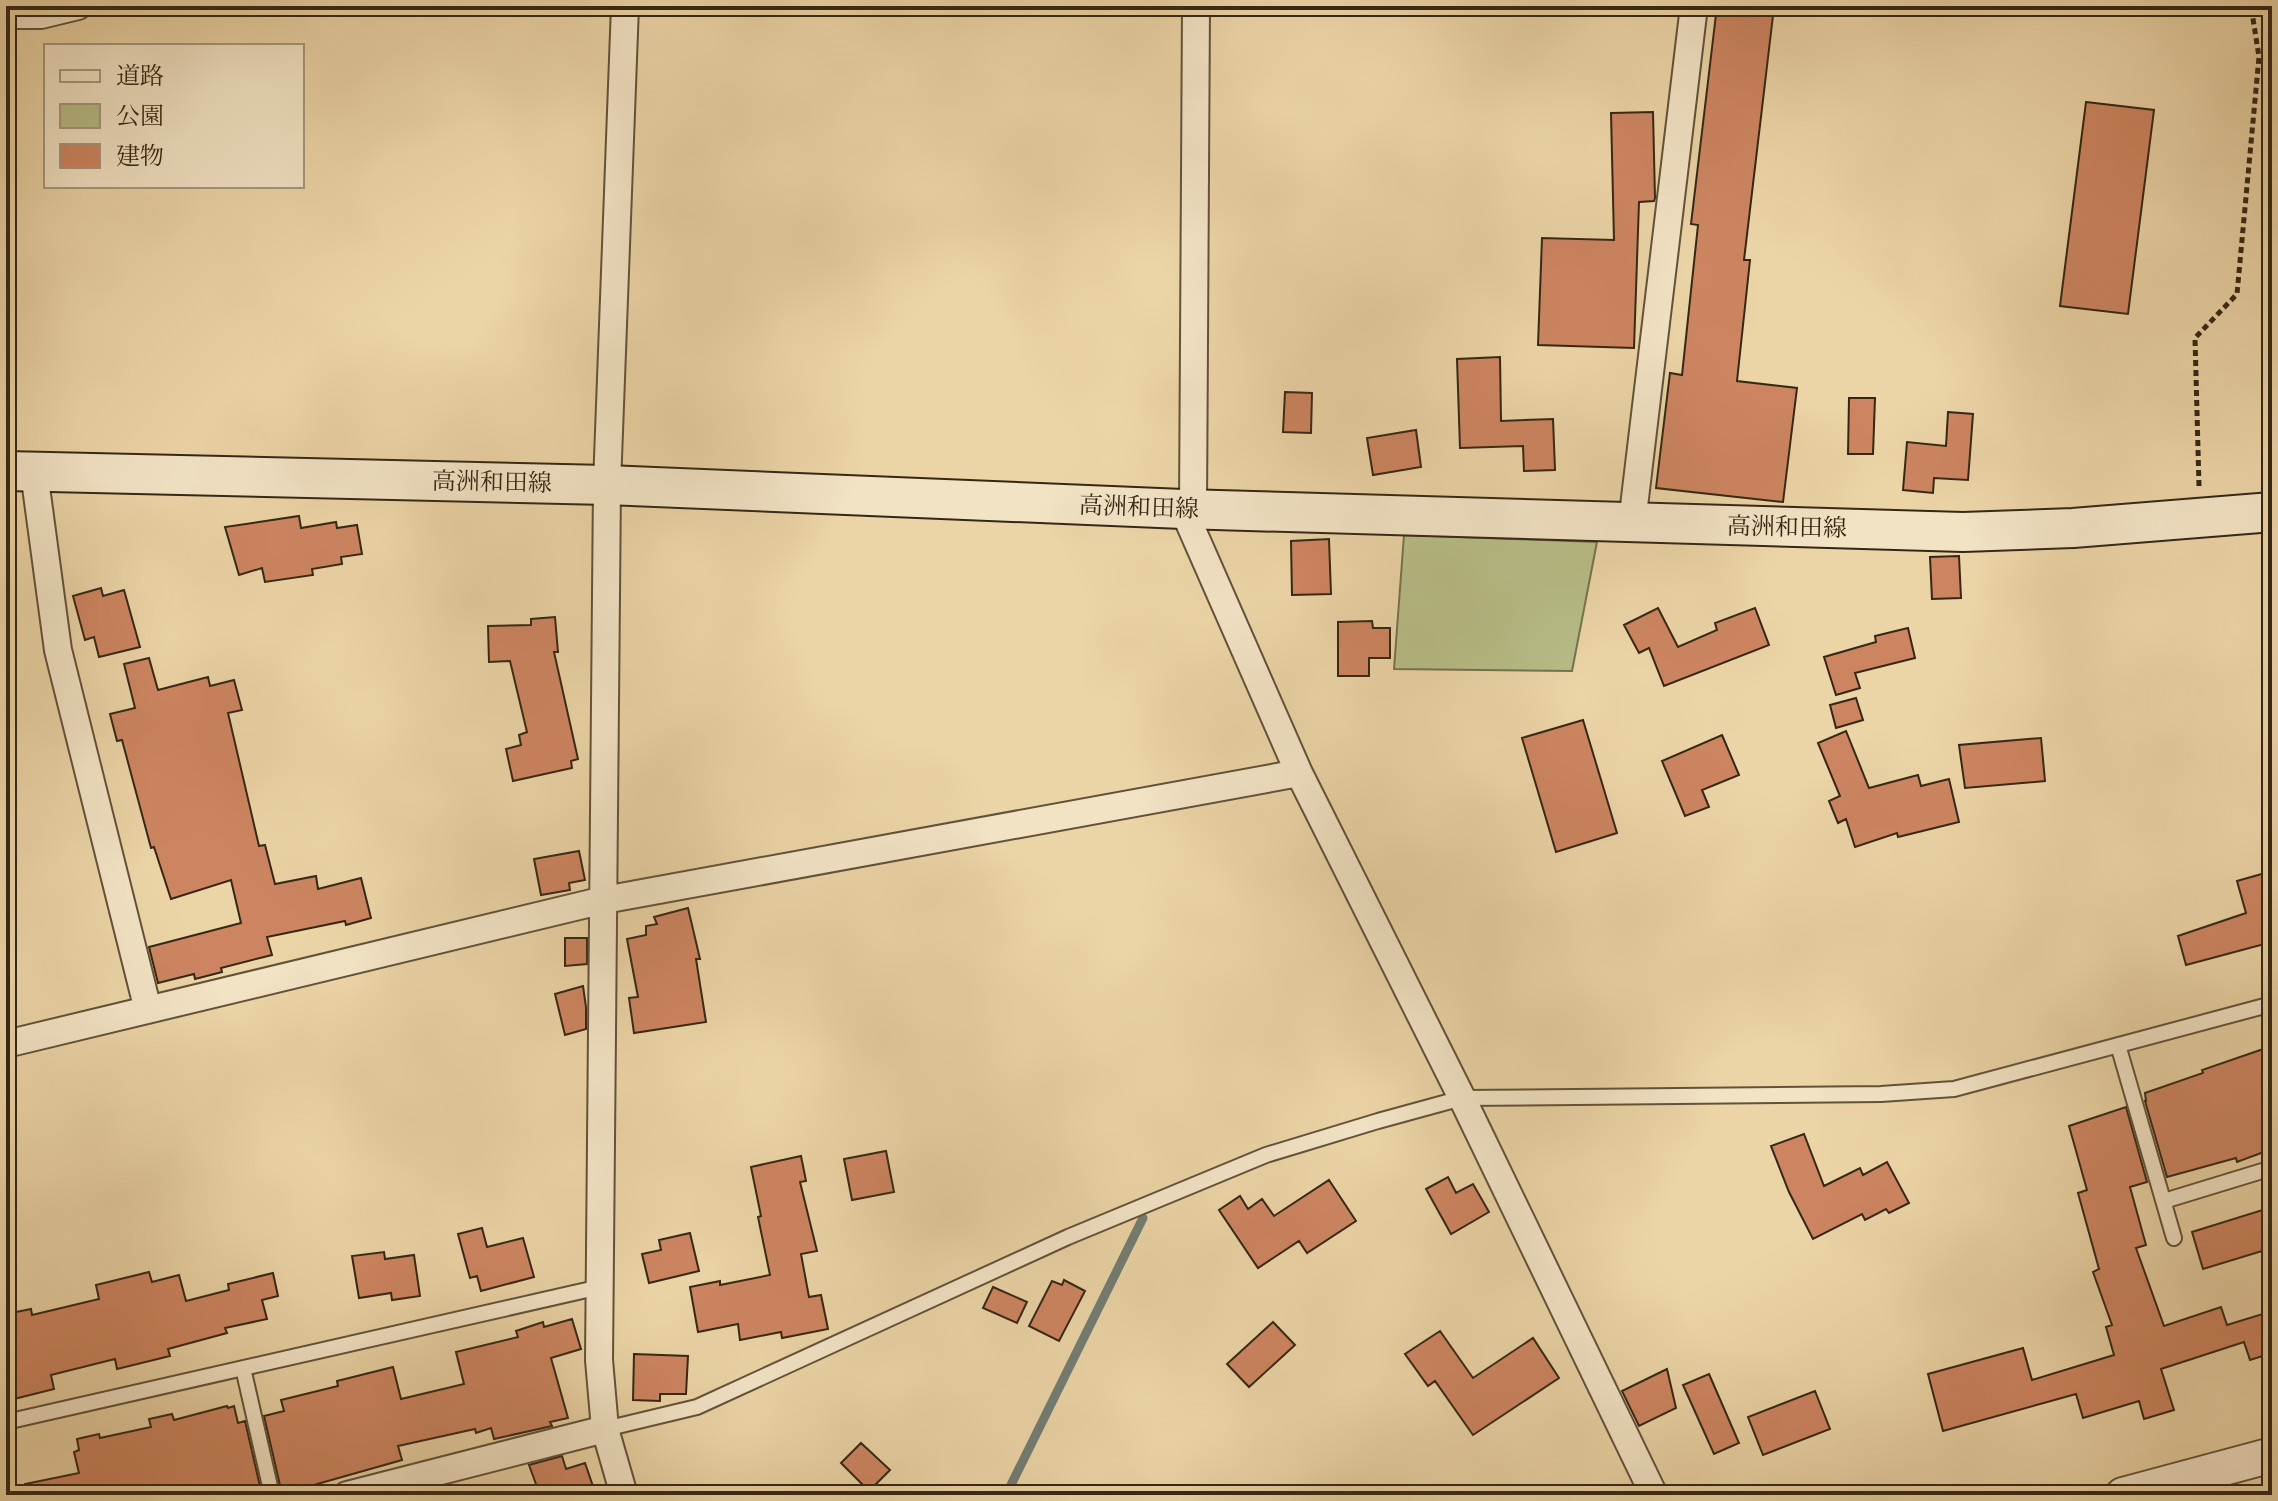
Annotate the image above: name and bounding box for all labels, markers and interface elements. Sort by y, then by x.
legend [44,44,304,188]
text: 道路 [116,60,164,92]
text: 公園 [116,100,164,132]
text: 建物 [116,140,164,172]
street label: 高洲和田線 [432,465,552,499]
street label: 高洲和田線 [1078,489,1200,525]
street label: 高洲和田線 [1727,510,1847,544]

